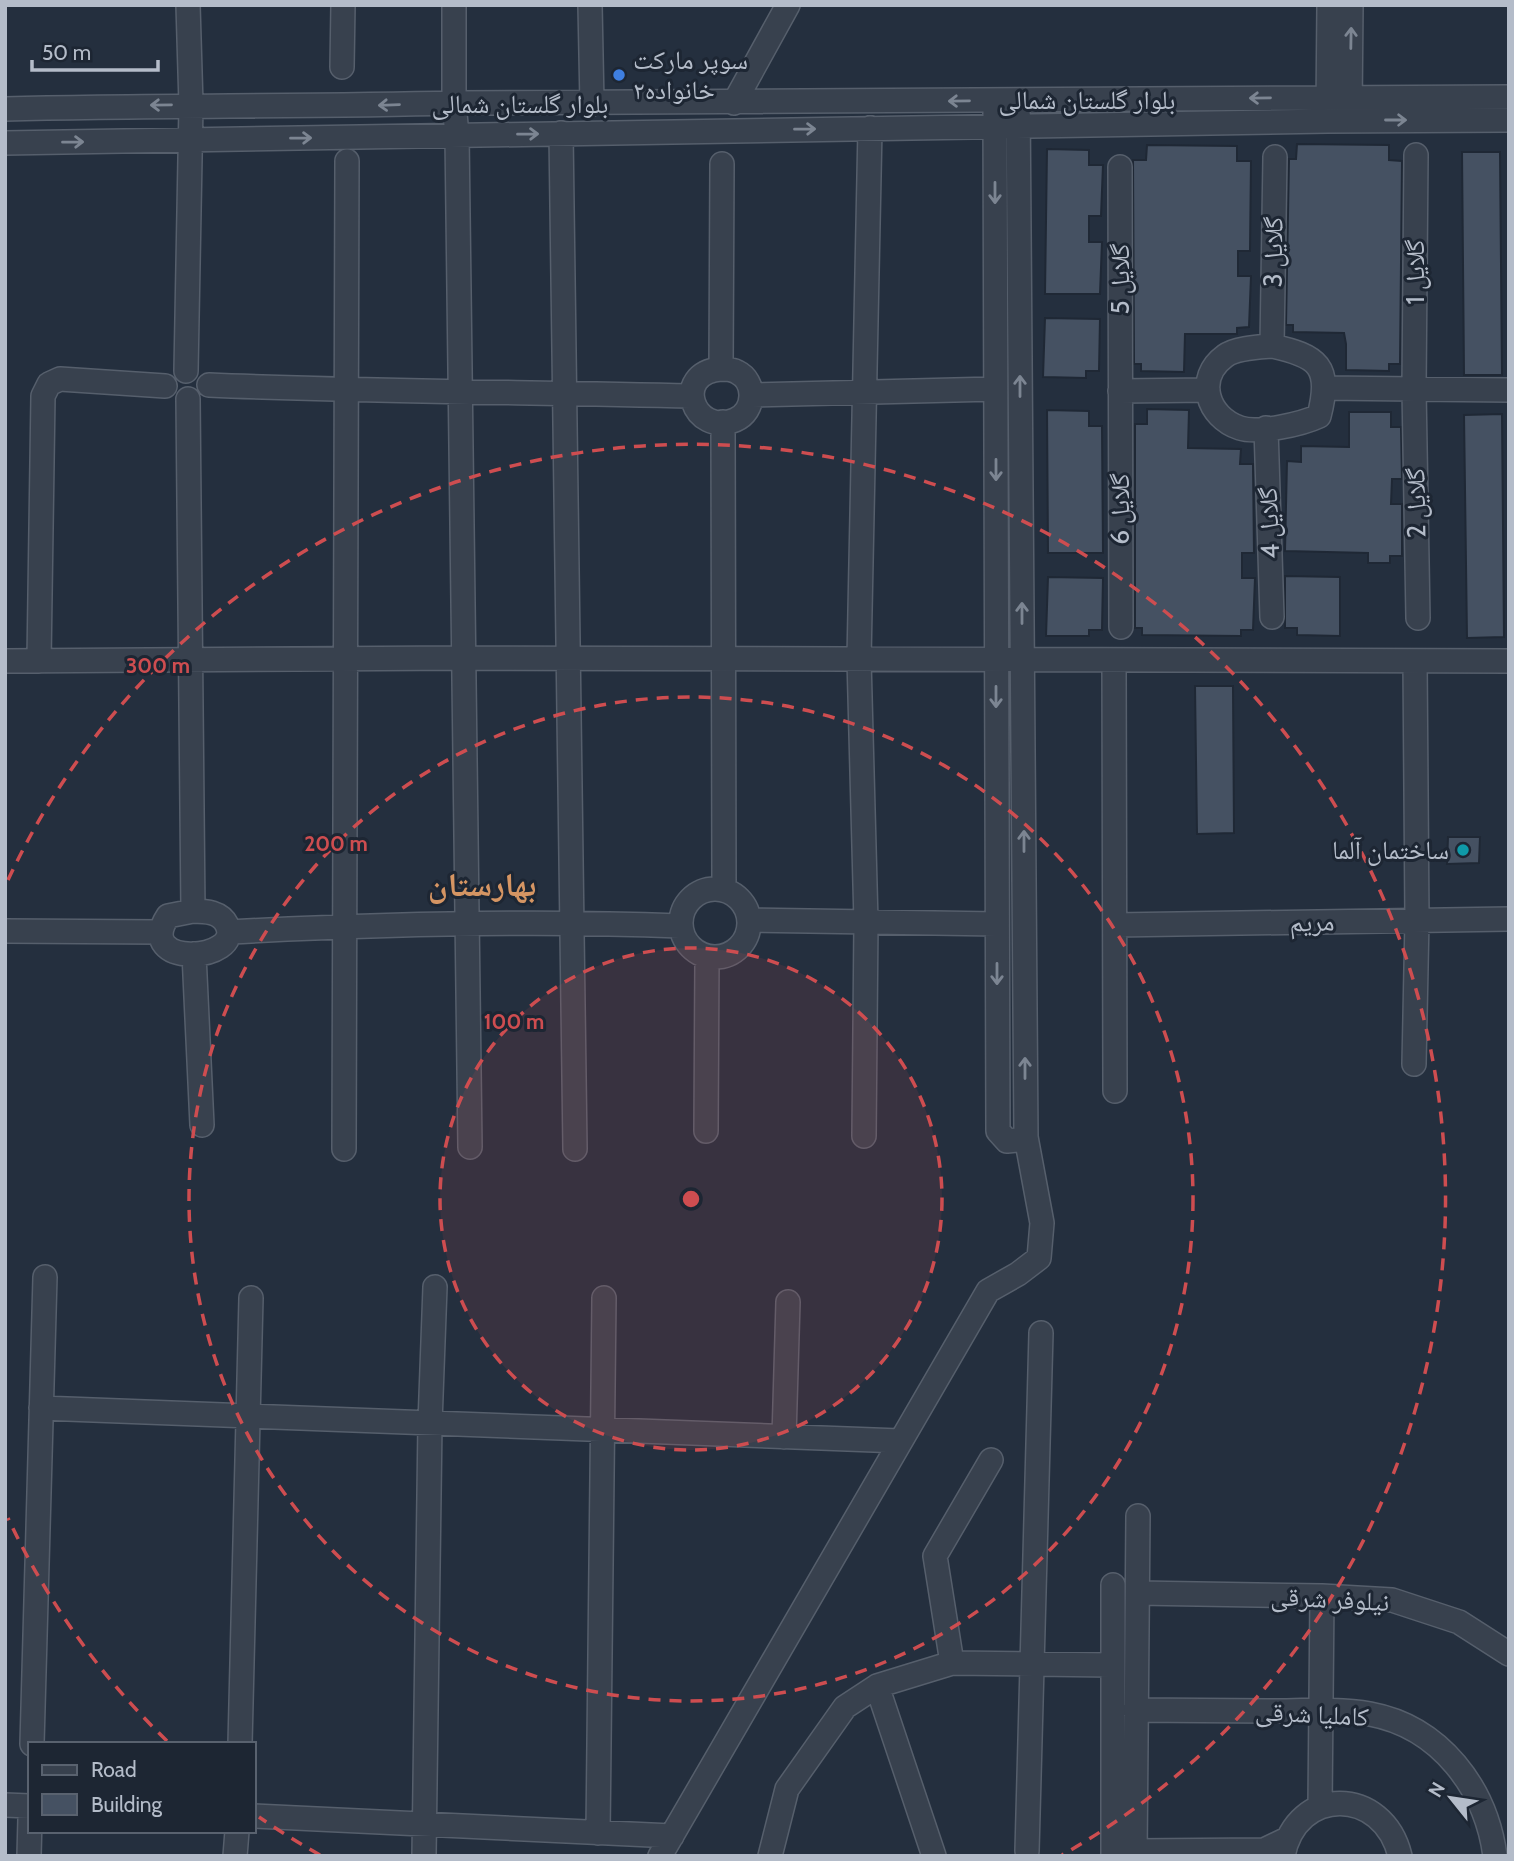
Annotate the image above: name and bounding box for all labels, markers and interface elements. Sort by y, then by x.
one-way arrow [1344,27,1358,50]
scale bar [32,28,158,72]
text: 50 m [42,40,91,65]
place label: سوپر ماركت خانواده٢ [633,44,748,106]
marker: سوپر ماركت خانواده٢ [611,67,627,83]
street label: بلوار گلستان شمالی [999,84,1175,116]
street label: بلوار گلستان شمالی [432,88,608,120]
one-way arrow [1249,91,1272,105]
one-way arrow [948,94,971,108]
one-way arrow [377,98,400,111]
one-way arrow [150,99,173,112]
one-way arrow [1385,114,1408,127]
one-way arrow [793,123,816,136]
one-way arrow [517,127,540,141]
one-way arrow [289,131,312,145]
one-way arrow [62,135,85,149]
one-way arrow [988,181,1002,204]
street label: گلایل 3 [1256,216,1290,288]
street label: گلایل 1 [1399,239,1431,305]
street label: گلایل 5 [1104,243,1136,314]
one-way arrow [1013,375,1027,398]
one-way arrow [989,458,1003,481]
street label: گلایل 2 [1399,467,1433,538]
street label: گلایل 6 [1104,473,1136,545]
street label: گلایل 4 [1252,486,1286,559]
one-way arrow [1015,602,1029,625]
text: 300 m [126,653,190,678]
one-way arrow [989,685,1003,708]
one-way arrow [1017,830,1031,853]
text: 200 m [304,831,368,856]
place label: ساختمان آلما [1332,834,1449,866]
marker: ساختمان آلما [1455,842,1471,858]
district label: بهارستان [428,864,536,904]
street label: مریم [1289,906,1335,939]
one-way arrow [990,962,1004,985]
text: 100 m [484,1009,544,1034]
one-way arrow [1019,1057,1032,1080]
centre of rings [679,1187,703,1211]
street label: نیلوفر شرقی [1270,1580,1390,1618]
street label: کاملیا شرقی [1254,1695,1370,1733]
legend [28,1742,256,1833]
text: Road [91,1757,137,1782]
north arrow [1416,1763,1486,1833]
text: N [1423,1778,1450,1801]
text: Building [91,1792,163,1817]

